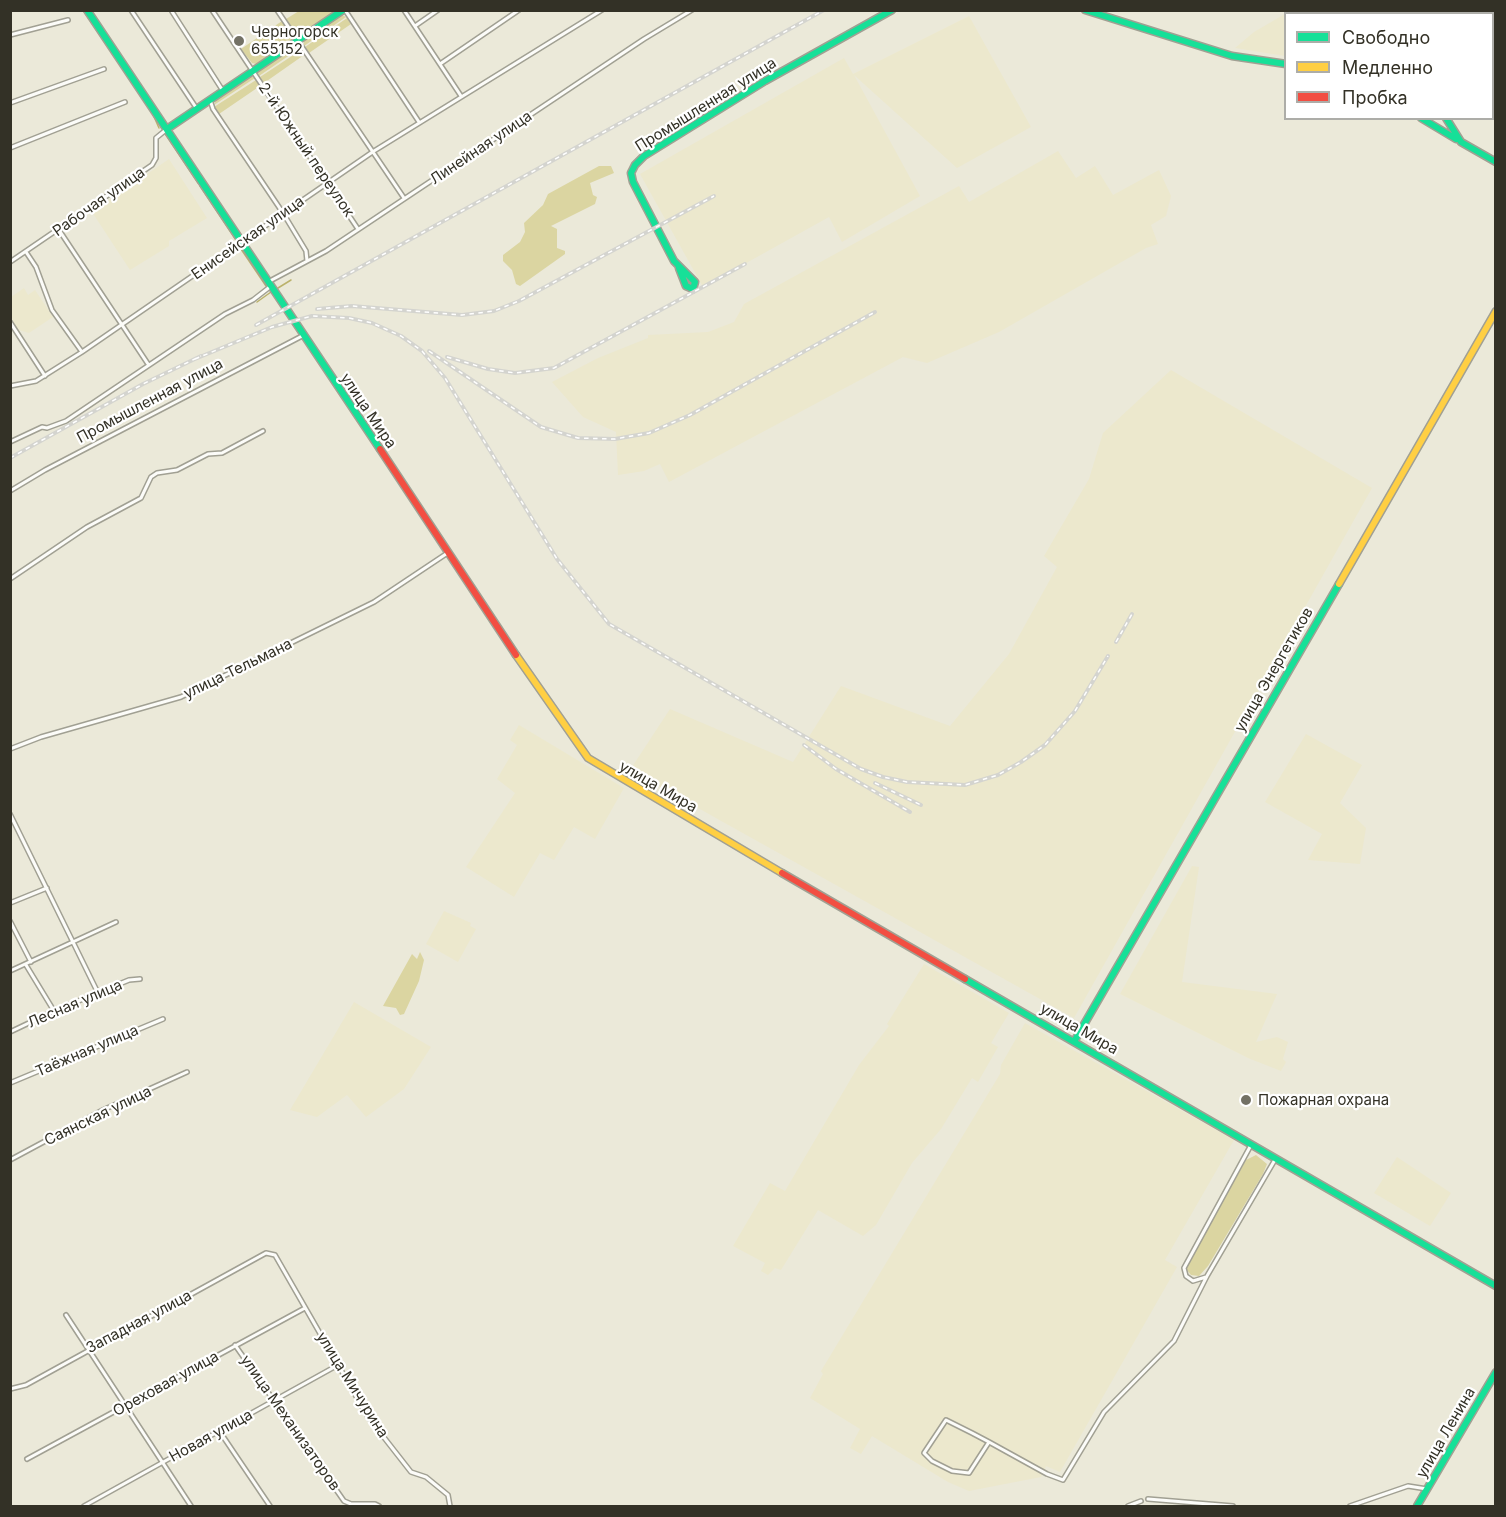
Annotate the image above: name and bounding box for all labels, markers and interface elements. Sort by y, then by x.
legend [1284,12,1494,120]
place label: Черногорск 655152 [251,23,338,58]
text: Свободно [1342,27,1430,48]
marker: Черногорск 655152 [232,34,246,48]
street label: Промышленная улица [632,54,780,156]
text: Медленно [1342,57,1433,78]
street label: 2-й Южный переулок [254,79,358,221]
text: Пробка [1342,87,1408,108]
street label: Линейная улица [427,107,535,189]
street label: Рабочая улица [49,164,149,240]
street label: Енисейская улица [188,192,308,284]
street label: Промышленная улица [74,355,226,447]
street label: улица Мира [336,370,400,452]
street label: улица Энергетиков [1231,604,1317,736]
street label: улица Тельмана [181,635,295,703]
street label: улица Мира [616,757,700,817]
street label: Лесная улица [25,976,125,1032]
street label: улица Мира [1037,999,1121,1059]
street label: Таёжная улица [33,1021,141,1081]
street label: Саянская улица [42,1082,154,1150]
place label: Пожарная охрана [1258,1091,1389,1109]
marker: Пожарная охрана [1239,1093,1253,1107]
street label: Западная улица [83,1287,195,1357]
street label: улица Мичурина [312,1329,392,1441]
street label: Ореховая улица [110,1348,222,1420]
street label: улица Механизаторов [236,1352,344,1494]
street label: улица Ленина [1413,1384,1479,1482]
street label: Новая улица [166,1406,256,1466]

